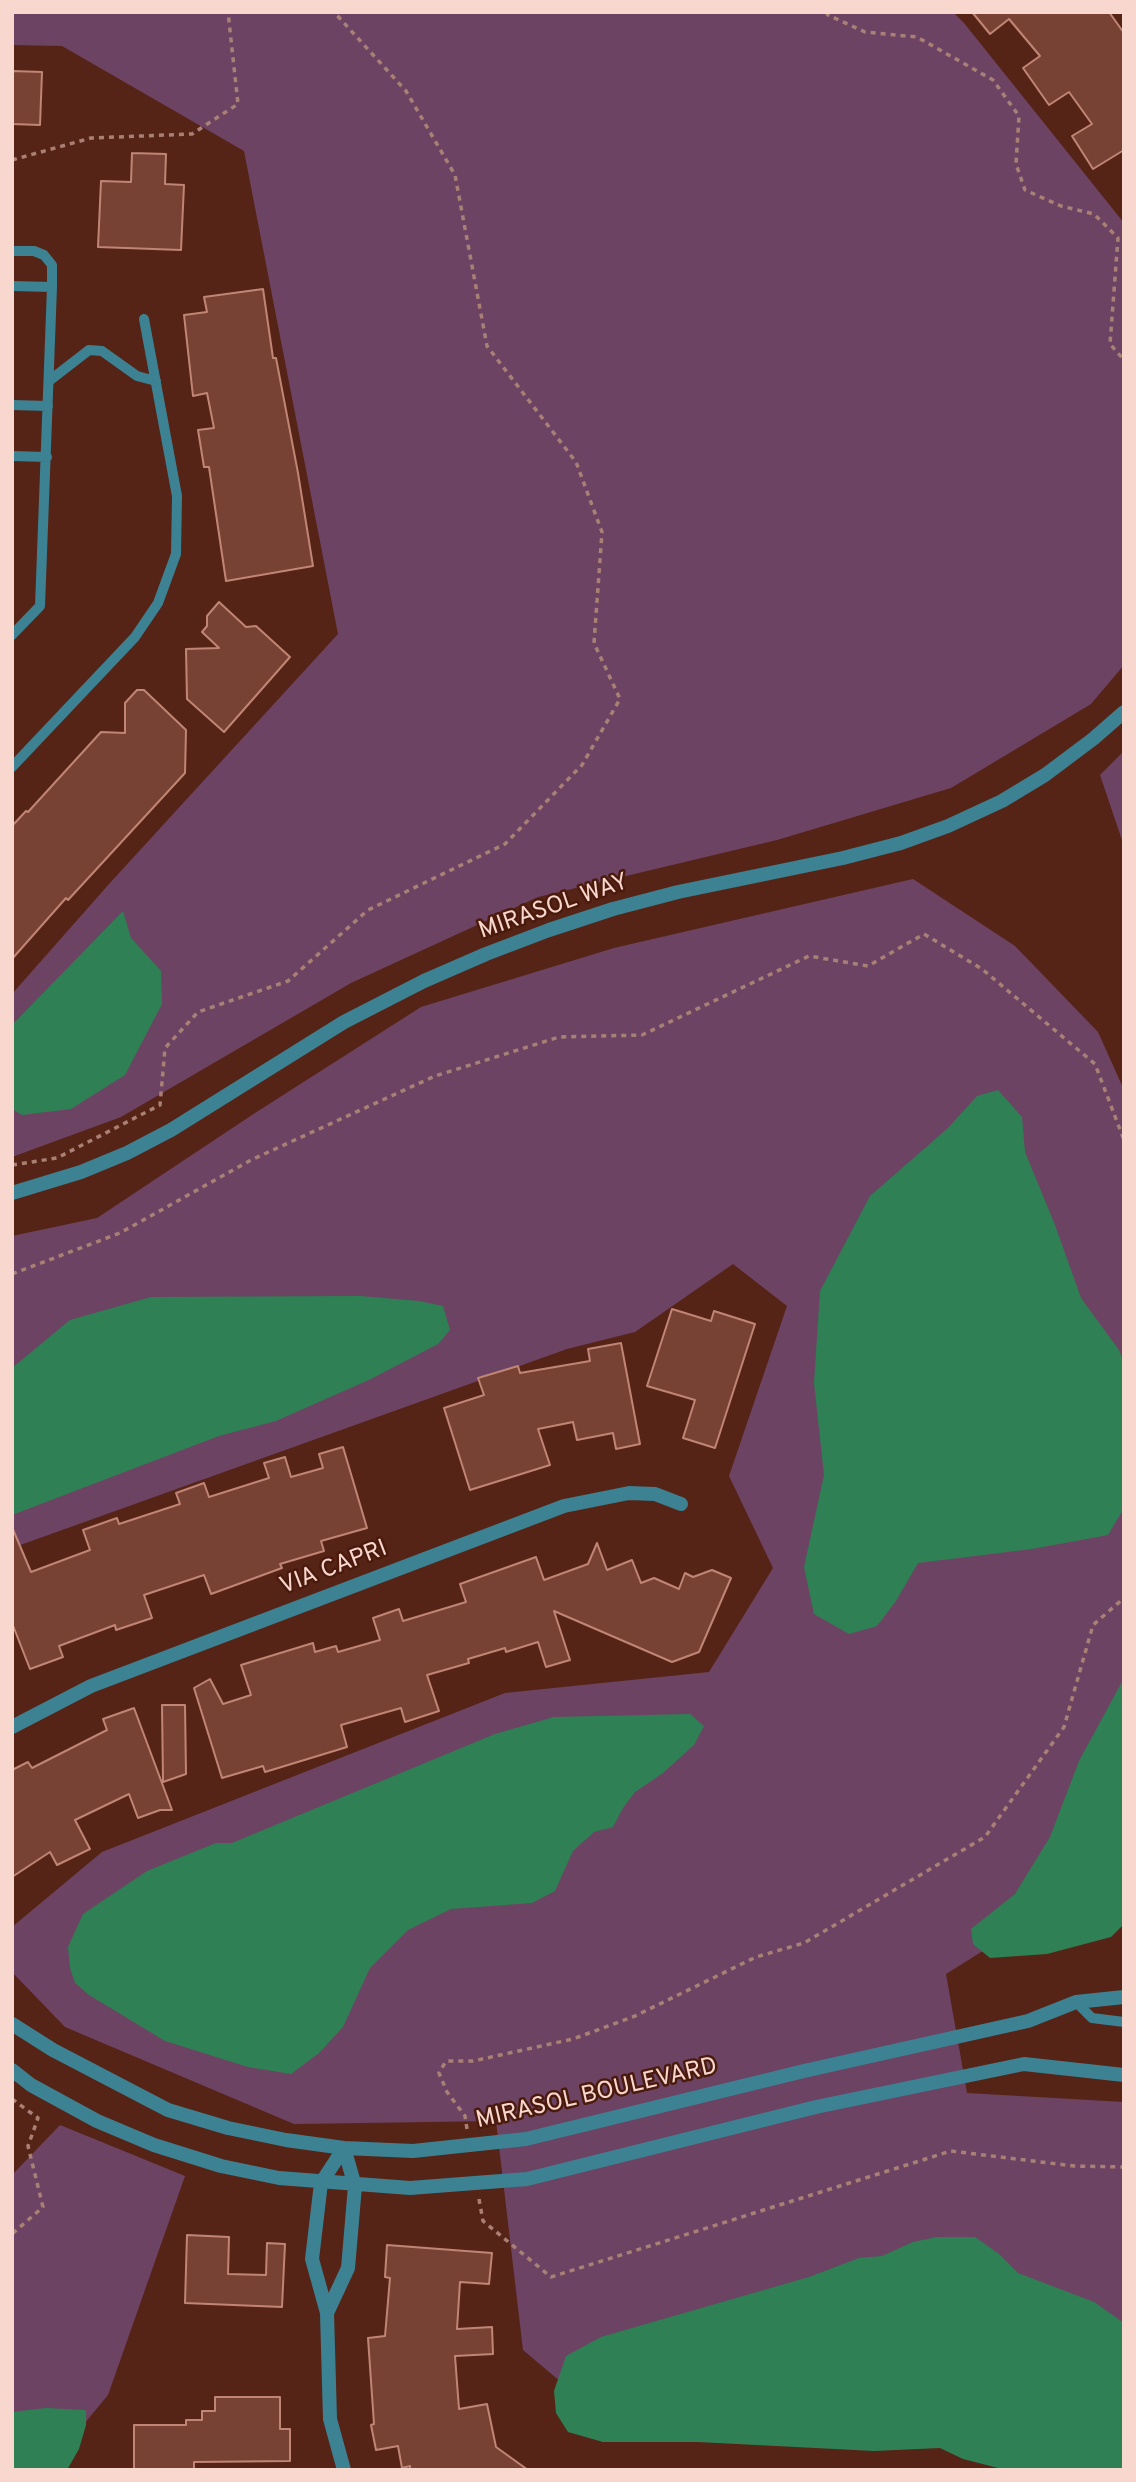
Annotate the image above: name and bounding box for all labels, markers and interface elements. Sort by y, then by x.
street label: MIRASOL WAY [475,869,633,947]
street label: VIA CAPRI [276,1535,392,1603]
street label: MIRASOL BOULEVARD [474,2053,720,2137]

